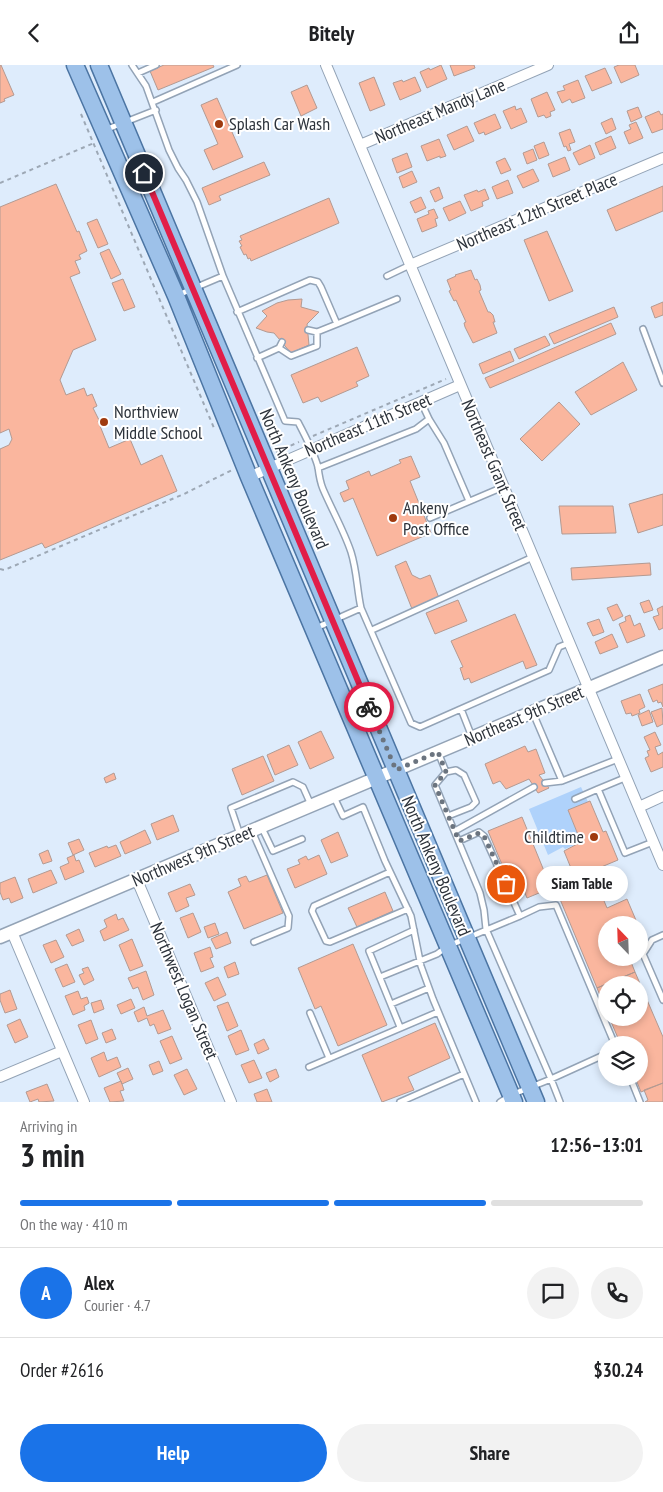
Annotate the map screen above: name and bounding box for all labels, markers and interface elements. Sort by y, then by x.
icon: back [20,19,48,47]
text: Bitely [309,19,354,47]
icon: share [615,19,643,47]
street label: Northeast Mandy Lane [371,73,508,148]
place label: Splash Car Wash [229,112,330,135]
marker: Splash Car Wash [213,118,225,130]
pin [123,152,165,194]
icon: home [130,159,158,187]
street label: Northeast 12th Street Place [453,167,621,256]
street label: Northeast 11th Street [301,387,435,462]
street label: Northeast Grant Street [457,396,532,534]
place label: Northview Middle School [114,400,203,444]
street label: North Ankeny Boulevard [255,405,334,552]
marker: Northview Middle School [98,416,110,428]
place label: Ankeny Post Office [403,496,469,540]
marker: Ankeny Post Office [387,512,399,524]
street label: Northeast 9th Street [461,680,587,751]
courier [344,682,394,732]
icon: bike [355,693,383,721]
street label: North Ankeny Boulevard [397,792,476,939]
street label: Northwest 9th Street [128,819,257,892]
place label: Childtime [524,825,584,848]
marker: Childtime [588,831,600,843]
pin [485,863,527,905]
callout: Siam Table [536,867,628,901]
icon: bag [492,870,520,898]
text: Siam Table [551,873,613,893]
north arrow [598,916,648,966]
map controls [598,916,648,1086]
street label: Northwest Logan Street [145,919,224,1063]
button: locate [598,976,648,1026]
button: layers [598,1036,648,1086]
text: Arriving in [20,1116,77,1136]
text: 12:56–13:01 [550,1133,643,1157]
text: 3 min [20,1134,85,1176]
text: On the way · 410 m [20,1214,128,1234]
button: chat [527,1267,579,1319]
button: phone [591,1267,643,1319]
text: Alex [84,1271,114,1295]
text: A [41,1281,51,1305]
text: Courier · 4.7 [84,1295,151,1315]
text: Order #2616 [20,1358,104,1382]
text: $30.24 [594,1358,643,1382]
button: Help [20,1424,327,1482]
button: Share [337,1424,643,1482]

